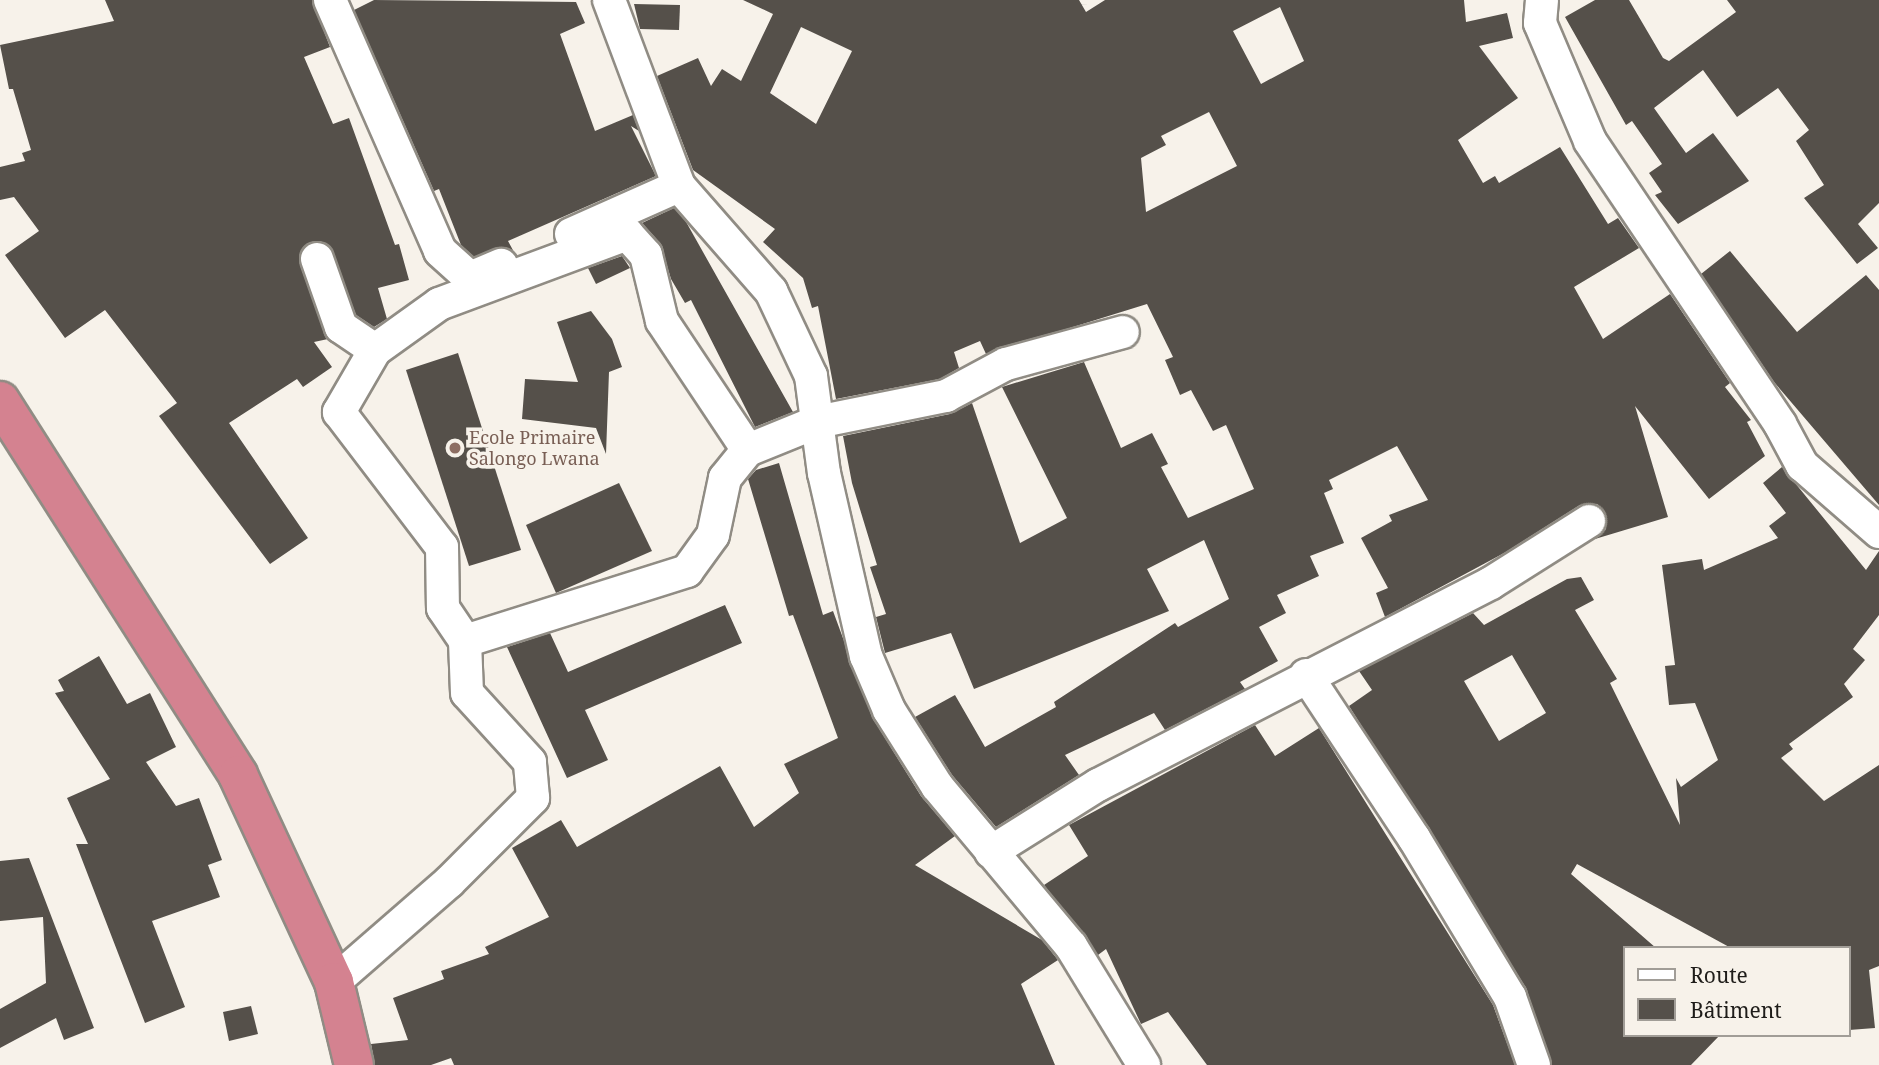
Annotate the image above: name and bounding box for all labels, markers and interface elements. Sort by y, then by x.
place label: Ecole Primaire Salongo Lwana [469,427,600,470]
marker: Ecole Primaire Salongo Lwana [447,440,463,456]
legend [1624,946,1851,1037]
text: Route [1690,961,1748,989]
text: Bâtiment [1690,996,1782,1024]

